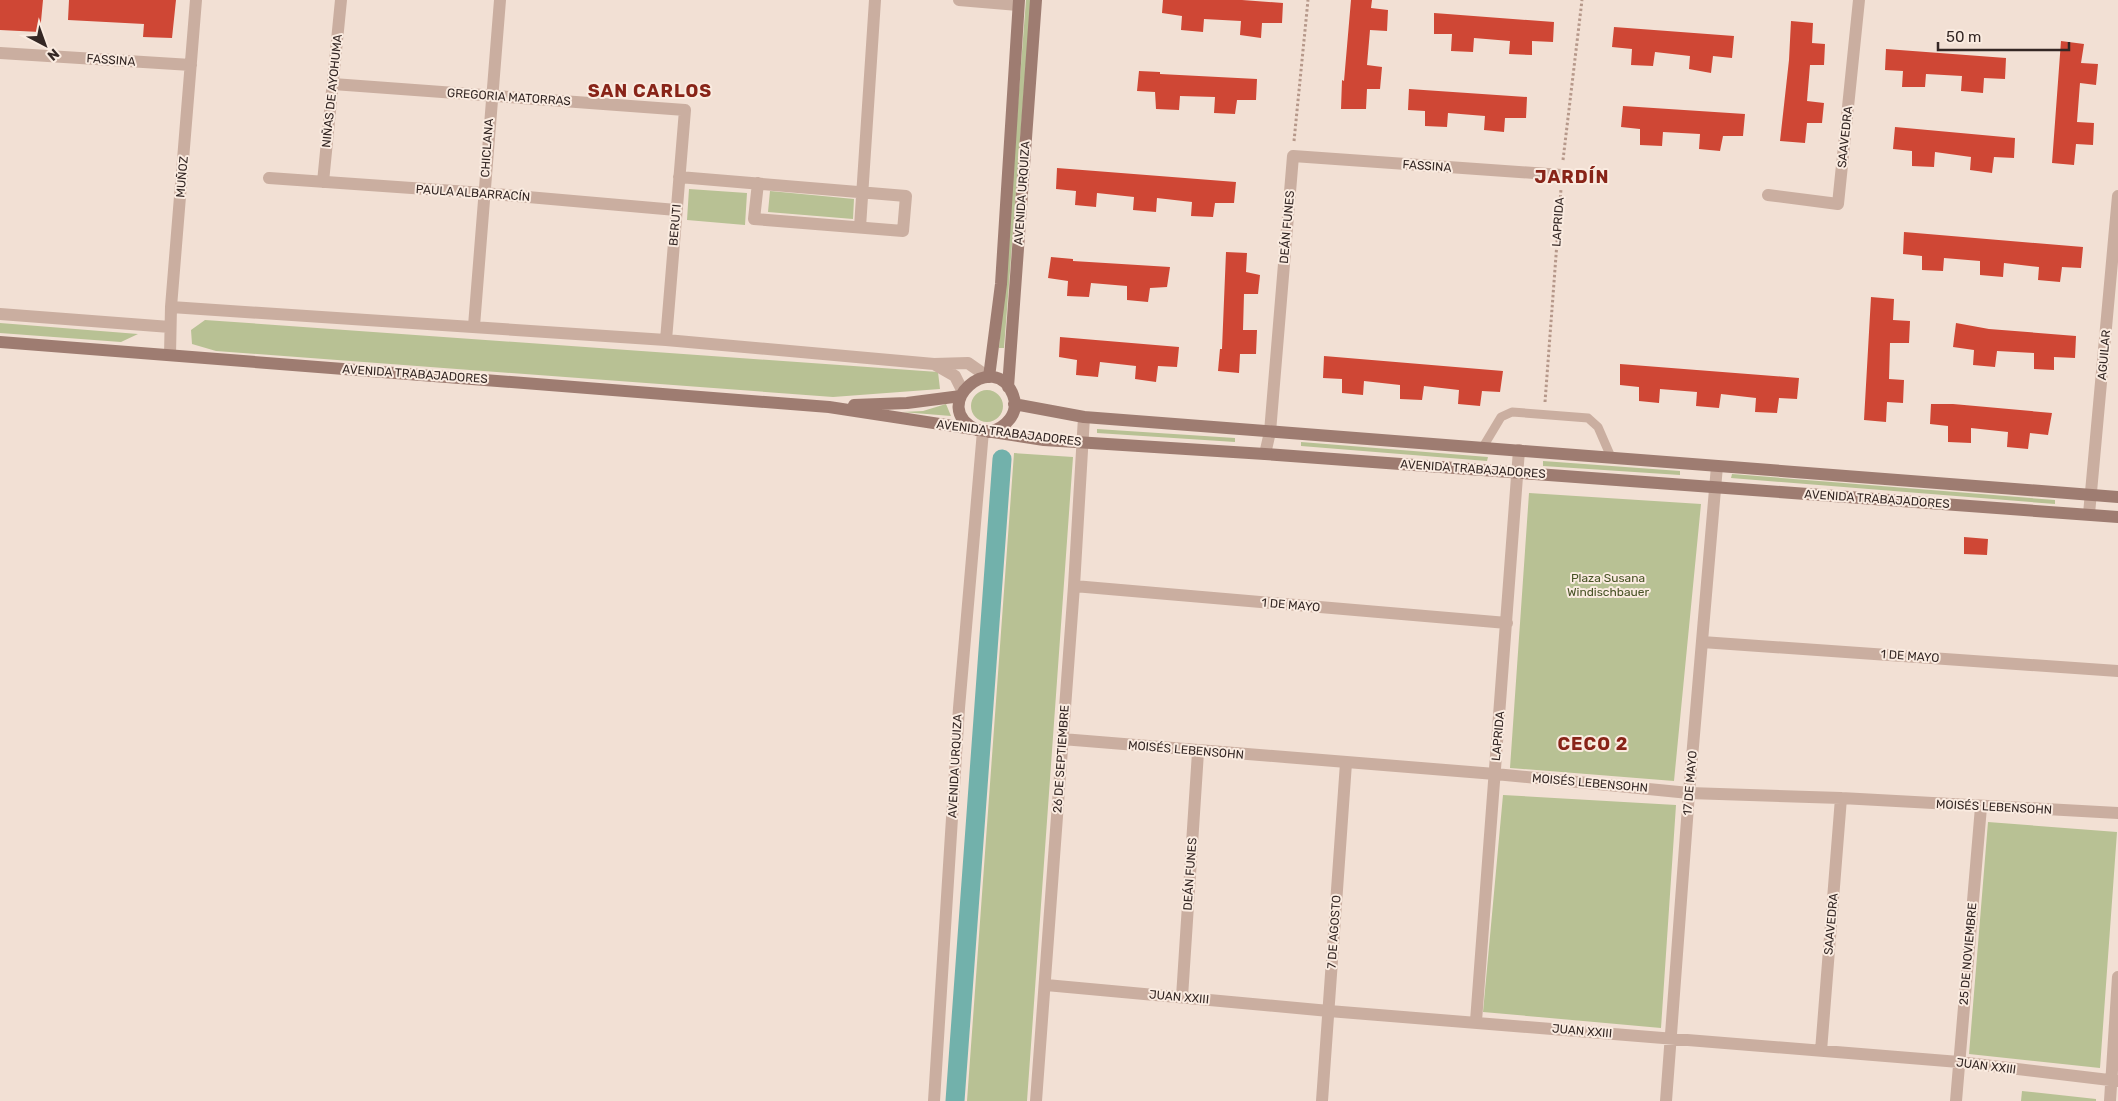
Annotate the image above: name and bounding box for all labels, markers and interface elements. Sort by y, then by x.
north arrow [20,20,70,70]
scale bar [1938,20,2069,52]
text: 50 m [1946,28,1981,46]
street label: NIÑAS DE AYOHUMA [319,34,345,148]
text: N [44,45,63,64]
street label: FASSINA [86,51,136,69]
district label: SAN CARLOS [588,80,712,102]
street label: GREGORIA MATORRAS [447,86,571,108]
street label: SAAVEDRA [1835,105,1855,169]
street label: CHICLANA [478,118,496,178]
street label: AVENIDA URQUIZA [1011,140,1033,246]
street label: MUÑOZ [173,156,191,198]
street label: FASSINA [1402,157,1452,175]
district label: JARDÍN [1535,166,1609,188]
street label: PAULA ALBARRACÍN [415,182,531,204]
street label: DEÁN FUNES [1277,190,1297,264]
street label: LAPRIDA [1549,197,1567,247]
street label: BERUTI [666,204,684,246]
street label: AGUILAR [2095,329,2113,381]
street label: AVENIDA TRABAJADORES [342,362,488,386]
street label: AVENIDA TRABAJADORES [936,417,1082,449]
street label: AVENIDA TRABAJADORES [1400,457,1546,481]
street label: AVENIDA TRABAJADORES [1804,487,1950,511]
park label: Plaza Susana Windischbauer [1567,571,1650,599]
street label: 1 DE MAYO [1261,595,1321,615]
street label: 1 DE MAYO [1880,647,1940,665]
street label: 26 DE SEPTIEMBRE [1050,704,1072,814]
street label: LAPRIDA [1489,711,1507,761]
street label: AVENIDA URQUIZA [945,714,965,818]
district label: CECO 2 [1557,733,1629,755]
street label: MOISÉS LEBENSOHN [1127,738,1245,762]
street label: 17 DE MAYO [1680,750,1700,816]
street label: MOISÉS LEBENSOHN [1531,771,1649,795]
street label: MOISÉS LEBENSOHN [1936,797,2052,817]
street label: DEÁN FUNES [1180,837,1200,911]
street label: SAAVEDRA [1821,892,1841,956]
street label: 7 DE AGOSTO [1324,895,1344,969]
street label: 25 DE NOVIEMBRE [1957,902,1979,1006]
street label: JUAN XXIII [1148,987,1210,1007]
street label: JUAN XXIII [1551,1021,1613,1041]
street label: JUAN XXIII [1955,1055,2017,1077]

